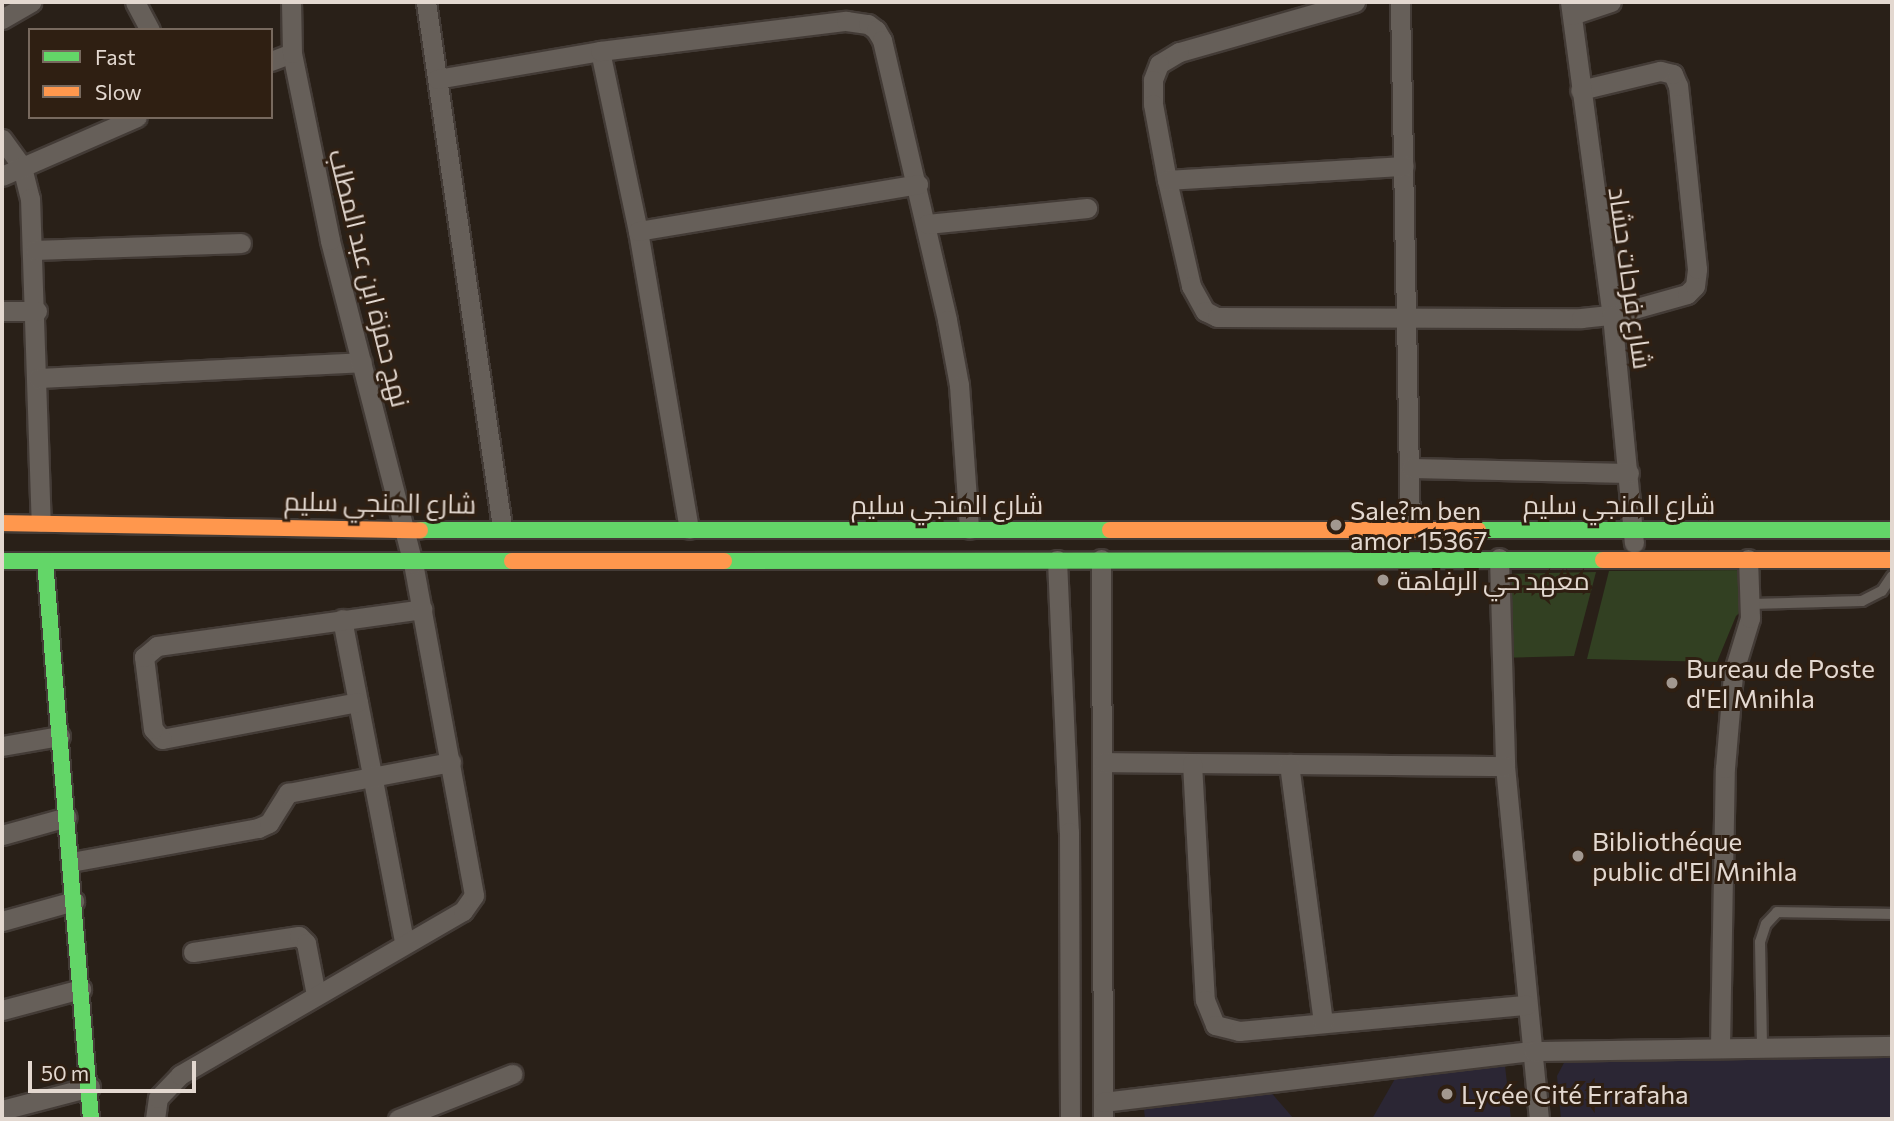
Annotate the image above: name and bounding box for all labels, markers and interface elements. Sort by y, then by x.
legend [28,28,273,119]
text: Fast [95,44,136,69]
text: Slow [95,79,142,104]
street label: نهج حمزة ابن عبد المطلب [323,146,417,410]
street label: شارع فرحات حشاد [1603,185,1659,371]
street label: شارع المنجي سليم [283,485,477,519]
street label: شارع المنجي سليم [851,488,1043,520]
street label: شارع المنجي سليم [1523,488,1715,520]
place label: Sale?m ben amor 15367 [1350,494,1487,556]
marker: Sale?m ben amor 15367 [1328,517,1344,533]
place label: معهد حي الرفاهة [1397,564,1590,596]
marker: معهد حي الرفاهة [1375,572,1391,588]
place label: Bureau de Poste d'El Mnihla [1686,652,1875,714]
marker: Bureau de Poste d'El Mnihla [1664,675,1680,691]
place label: Bibliothéque public d'El Mnihla [1592,825,1797,886]
marker: Bibliothéque public d'El Mnihla [1570,848,1586,864]
scale bar [32,1048,200,1092]
text: 50 m [41,1060,89,1085]
place label: Lycée Cité Errafaha [1461,1078,1689,1110]
marker: Lycée Cité Errafaha [1439,1086,1455,1102]

